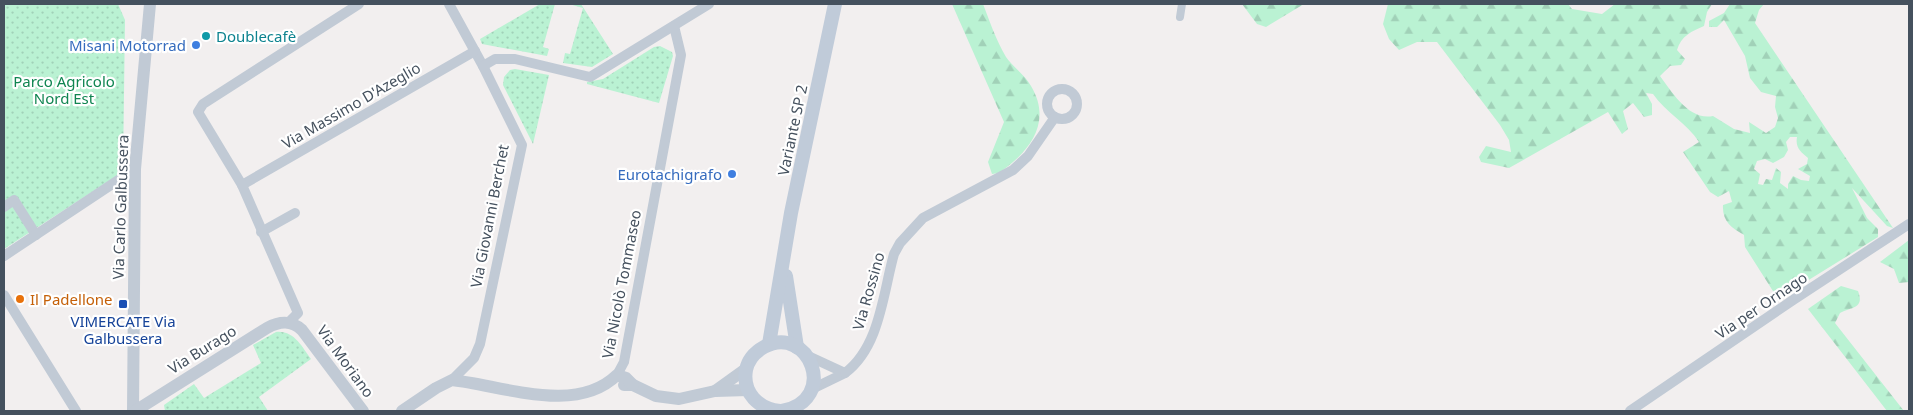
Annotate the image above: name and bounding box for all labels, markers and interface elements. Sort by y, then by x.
place label: Doublecafè [216,26,296,46]
marker: Doublecafè [200,30,212,42]
place label: Misani Motorrad [69,35,186,55]
marker: Misani Motorrad [190,39,202,51]
street label: Via Massimo D'Azeglio [278,57,424,153]
park label: Parco Agricolo Nord Est [13,71,115,108]
street label: Variante SP 2 [773,83,811,177]
street label: Via Carlo Galbussera [107,134,133,280]
street label: Via Giovanni Berchet [465,142,513,289]
place label: Eurotachigrafo [617,164,722,184]
marker: Eurotachigrafo [726,168,738,180]
street label: Via Nicolò Tommaseo [597,208,645,360]
street label: Via Rossino [847,250,889,332]
street label: Via per Ornago [1711,267,1811,343]
place label: Il Padellone [30,289,113,309]
marker: Il Padellone [14,293,26,305]
marker: VIMERCATE Via Galbussera [117,298,129,310]
place label: VIMERCATE Via Galbussera [70,311,176,348]
street label: Via Burago [164,320,240,378]
street label: Via Moriano [313,321,379,401]

